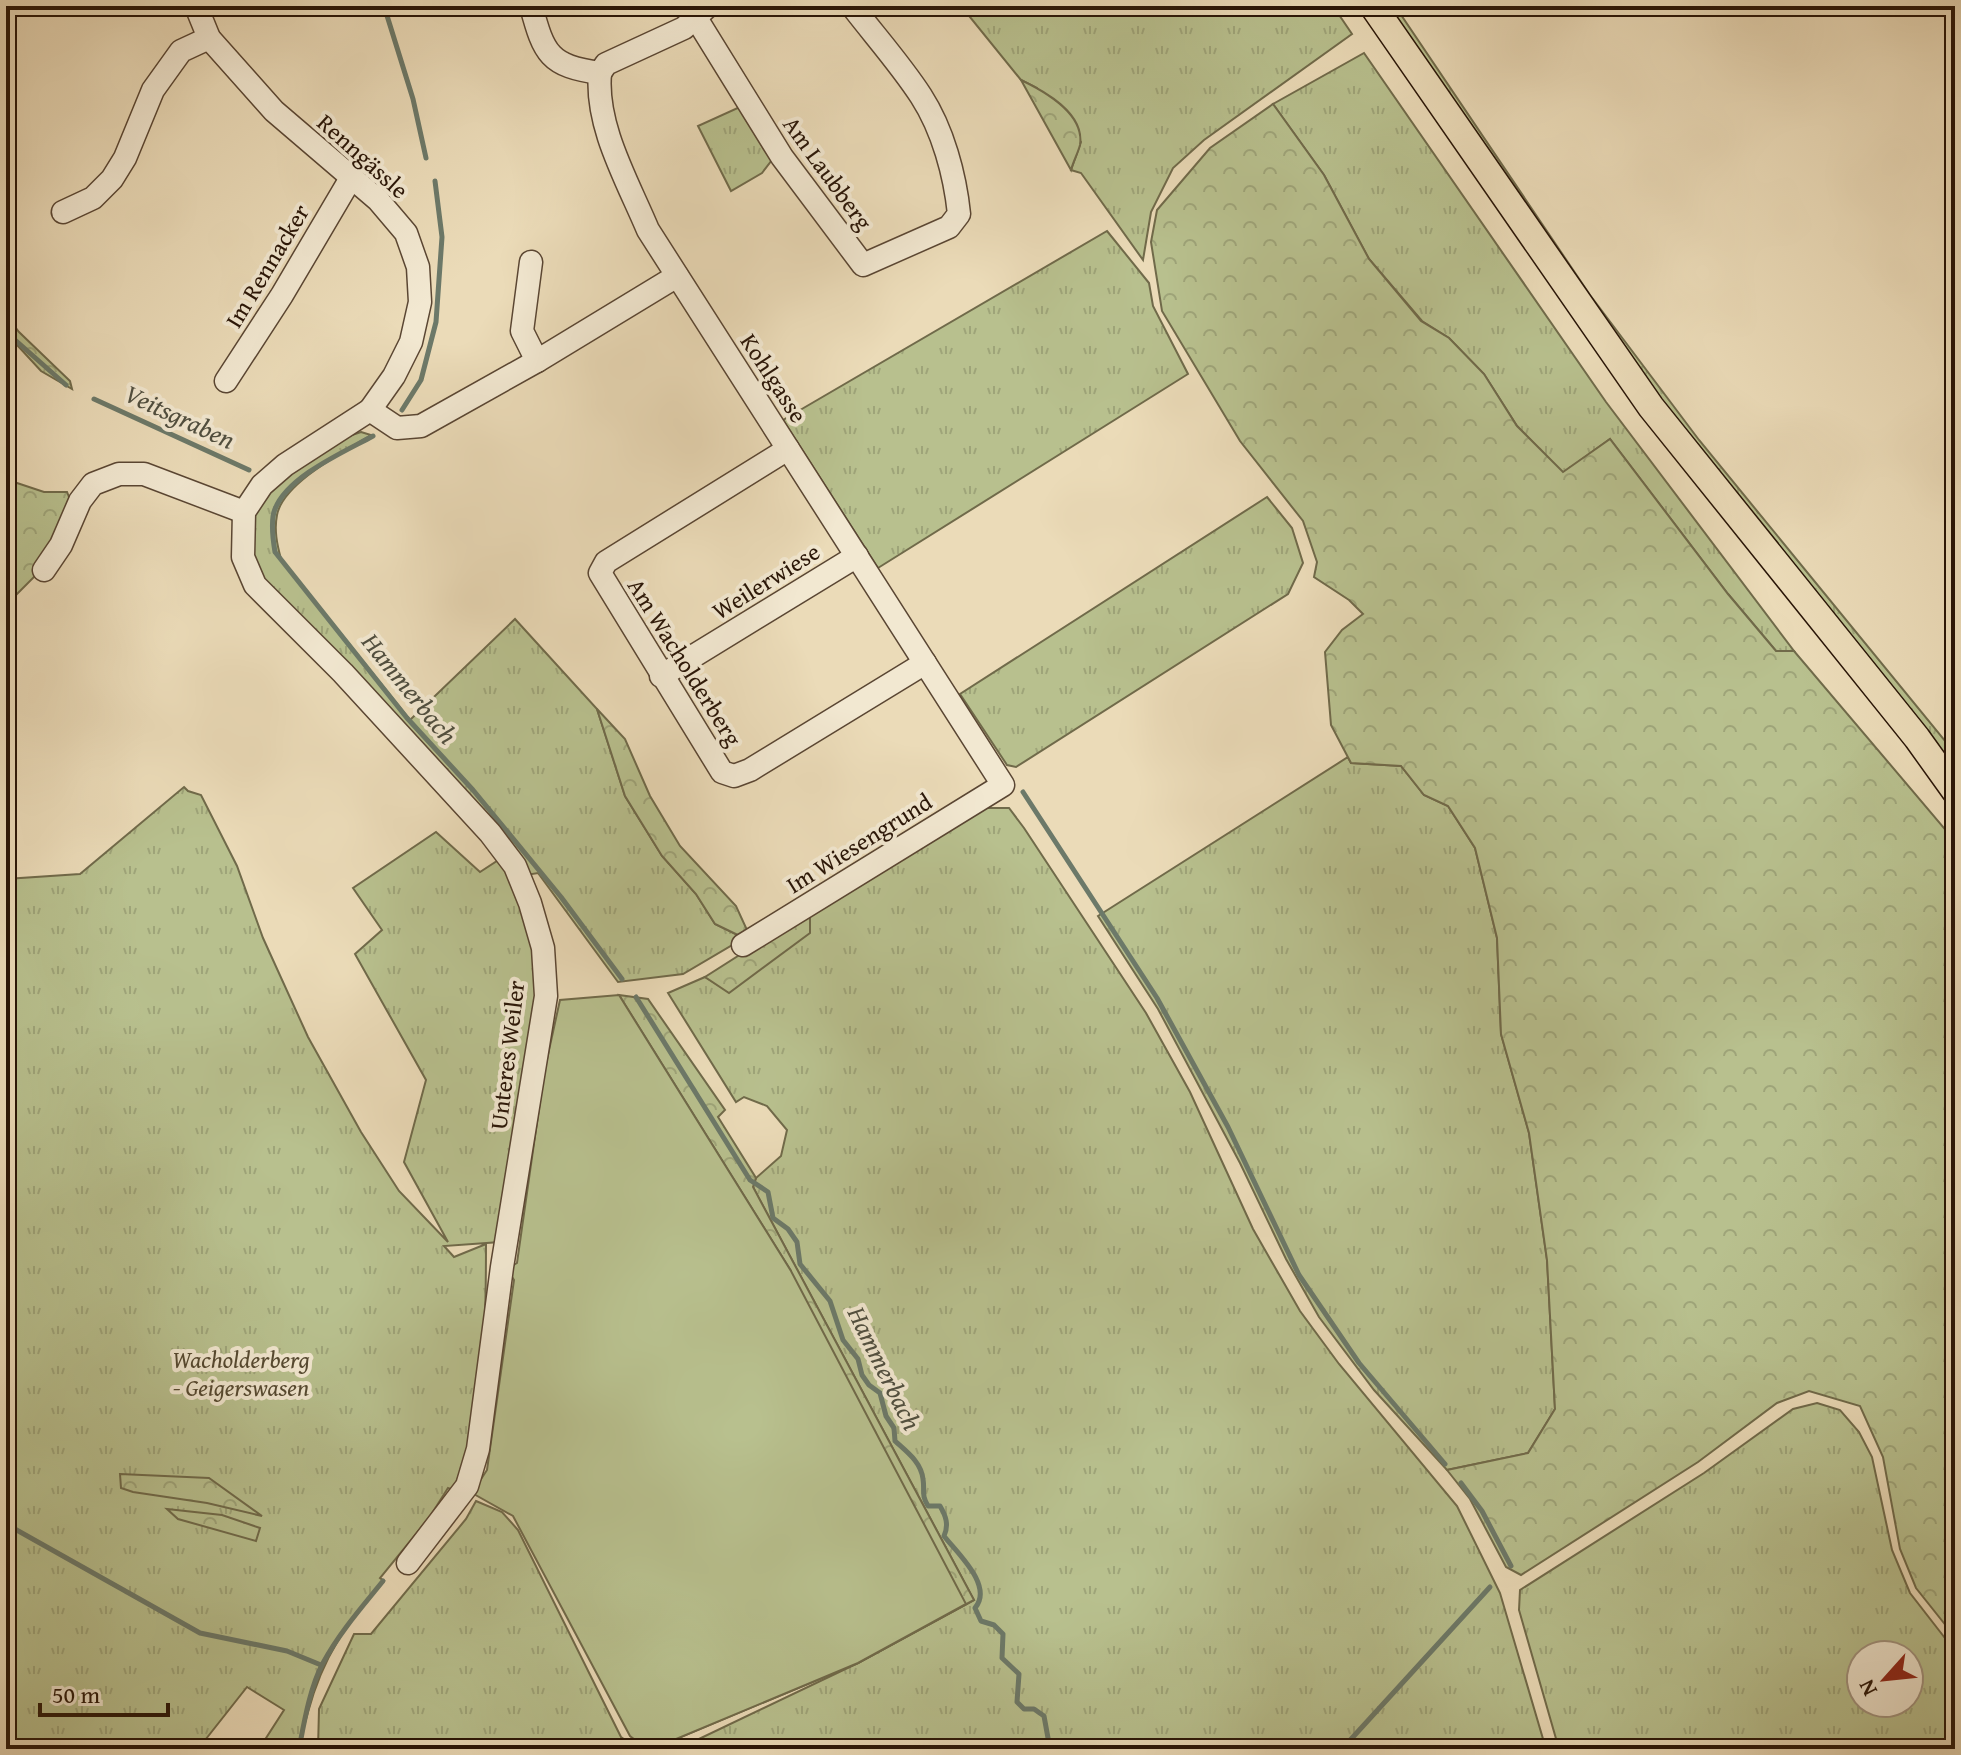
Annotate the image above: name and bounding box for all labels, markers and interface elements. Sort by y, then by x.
street label: Renngässle [310,105,416,207]
street label: Am Laubberg [775,109,881,237]
street label: Im Rennacker [216,197,318,334]
street label: Kohlgasse [732,326,816,430]
water label: Veitsgraben [118,373,242,459]
street label: Weilerwiese [705,534,827,628]
street label: Am Wacholderberg [619,571,751,753]
water label: Hammerbach [352,623,467,752]
street label: Im Wiesengrund [779,784,939,902]
street label: Unteres Weiler [480,978,534,1132]
water label: Hammerbach [838,1298,932,1437]
park label: Wacholderberg - Geigerswasen [172,1342,310,1405]
north arrow [1845,1639,1925,1719]
scale bar [40,1667,168,1717]
text: N [1849,1674,1885,1702]
text: 50 m [52,1677,100,1712]

